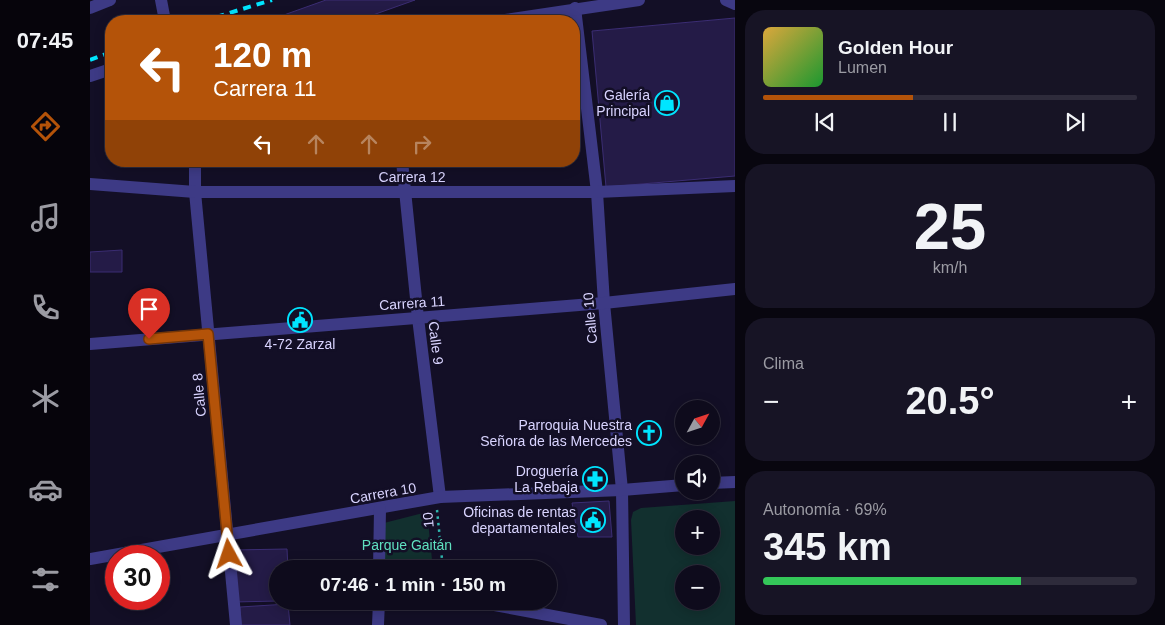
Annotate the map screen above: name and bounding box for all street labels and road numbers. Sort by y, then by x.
street label: Carrera 12 [379,169,446,185]
street label: Calle 10 [580,292,600,344]
street label: Carrera 11 [379,293,446,313]
street label: Calle 9 [425,320,447,366]
street label: Calle 8 [189,372,209,417]
street label: Carrera 10 [349,479,418,507]
street label: 10 [419,511,437,528]

